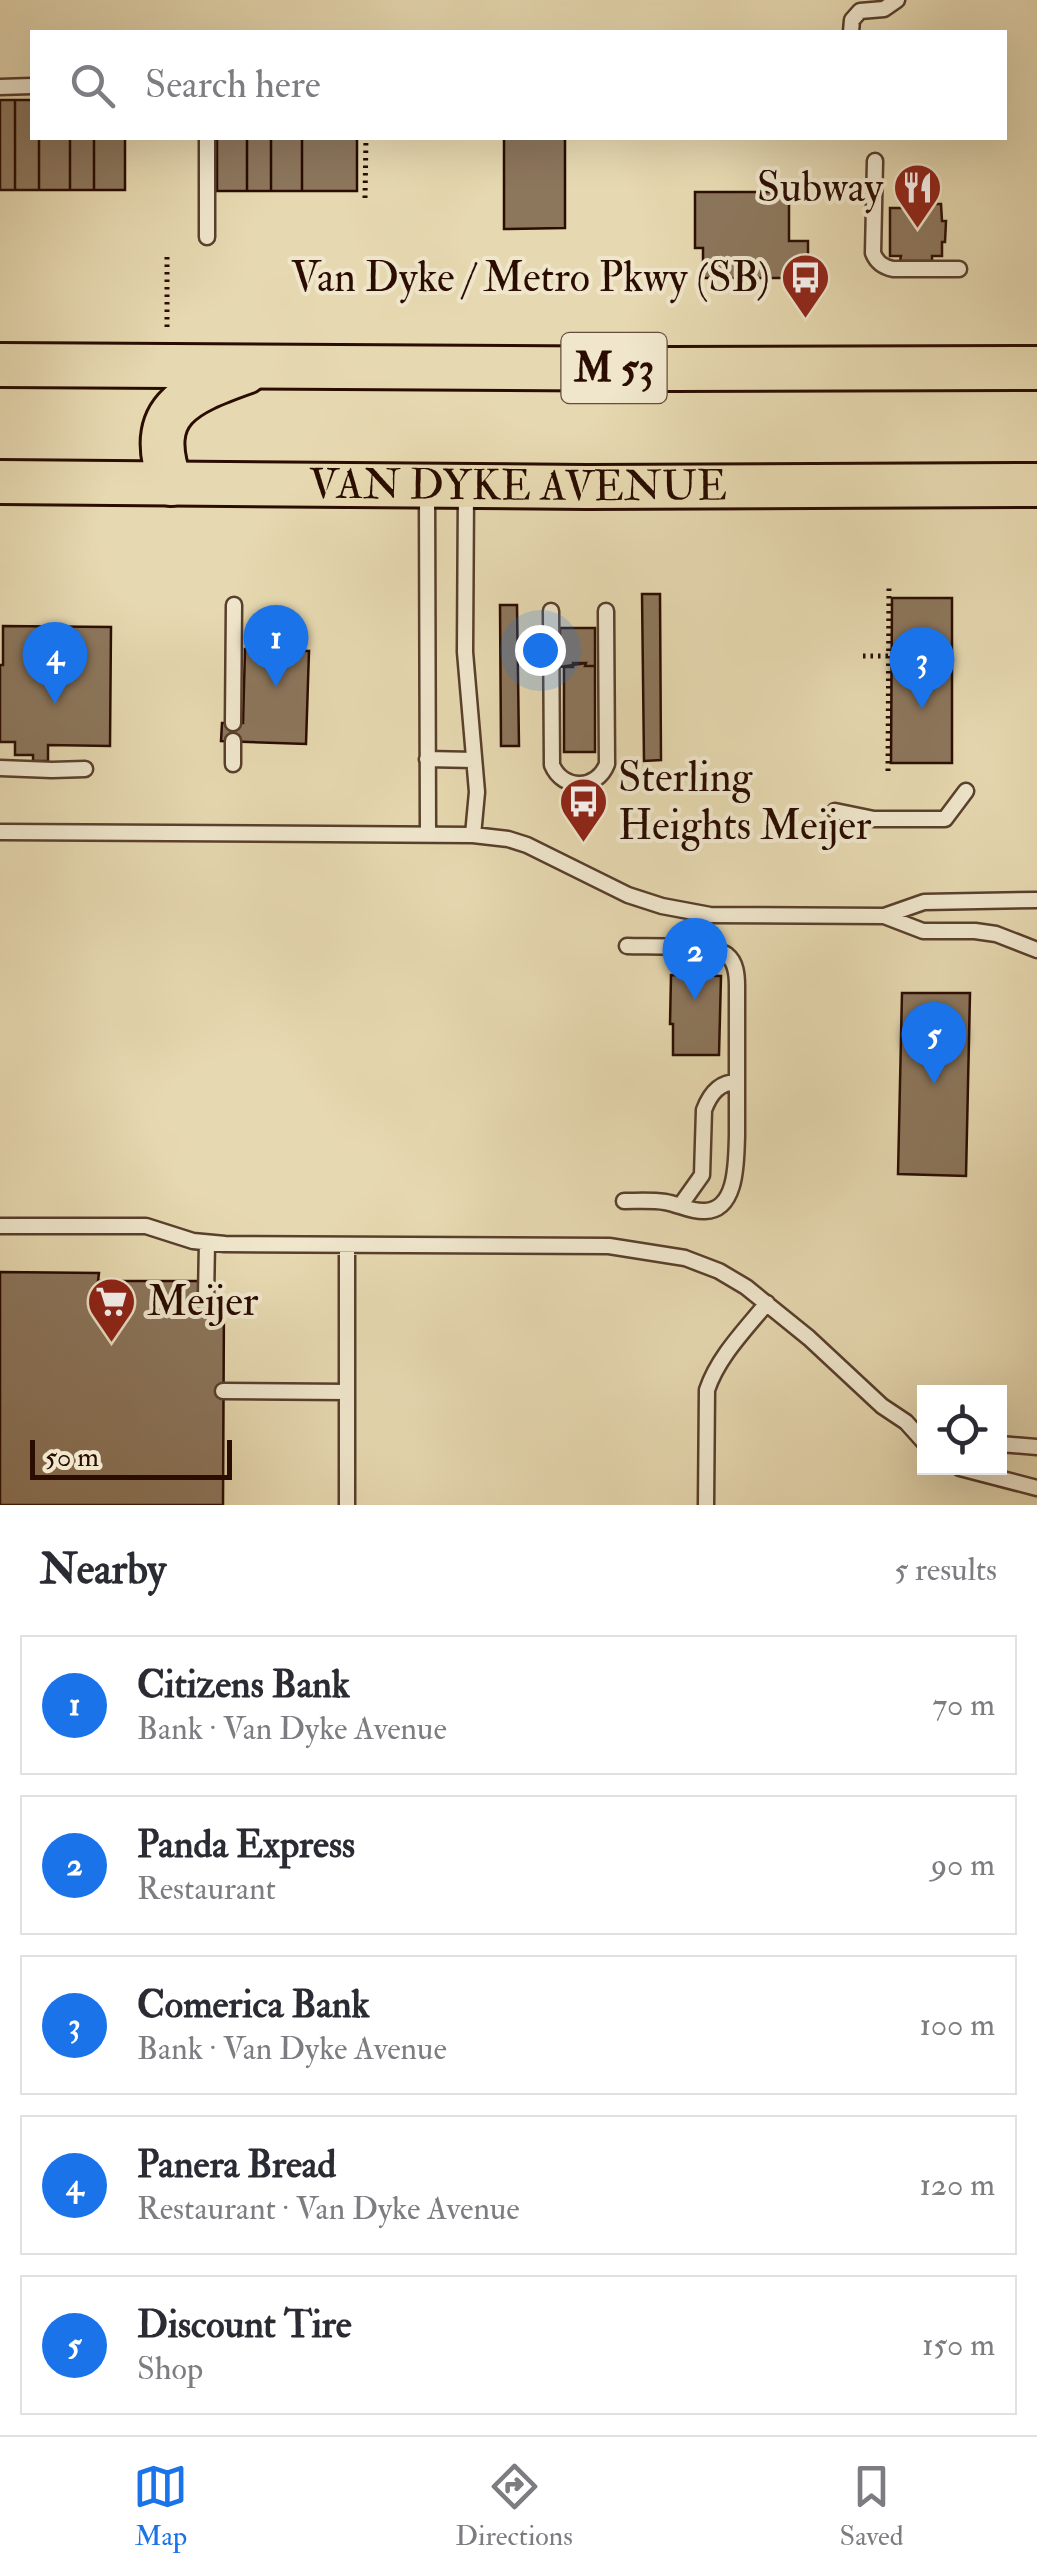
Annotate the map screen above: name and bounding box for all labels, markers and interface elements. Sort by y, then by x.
search box [30,30,1007,140]
icon: search [65,58,120,113]
text: Search here [145,61,321,109]
place label: Subway [757,162,884,214]
restaurant icon: Subway [892,162,944,230]
place label: Van Dyke / Metro Pkwy (SB) [291,252,770,304]
bus stop icon: Van Dyke / Metro Pkwy (SB) [779,252,831,320]
road number: M 53 [562,333,666,403]
street label: VAN DYKE AVENUE [309,459,727,513]
pin: 1 [244,604,308,687]
pin: 4 [22,622,88,704]
your location [515,625,566,676]
pin: 3 [890,626,954,709]
place label: Sterling Heights Meijer [618,752,872,852]
bus stop icon: Sterling Heights Meijer [557,776,609,844]
pin: 2 [662,918,728,1000]
pin: 5 [902,1002,966,1084]
supermarket icon: Meijer [86,1276,138,1344]
place label: Meijer [147,1276,259,1328]
map controls [917,1385,1007,1475]
button: locate [917,1385,1007,1475]
scale bar [30,1435,232,1480]
text: 50 m [45,1440,99,1475]
text: Nearby [40,1544,166,1596]
text: 5 results [894,1550,997,1590]
text: Citizens Bank [137,1661,350,1709]
text: 1 [69,1685,80,1725]
text: 70 m [932,1685,995,1725]
text: Bank · Van Dyke Avenue [137,1709,447,1749]
text: Panda Express [137,1821,355,1869]
text: 2 [66,1845,83,1885]
text: 90 m [931,1845,995,1885]
text: Restaurant [137,1869,276,1909]
text: Comerica Bank [137,1981,370,2029]
text: 3 [68,2005,81,2045]
text: 100 m [919,2005,995,2045]
text: Bank · Van Dyke Avenue [137,2029,447,2069]
text: Panera Bread [137,2141,336,2189]
text: 4 [66,2165,83,2205]
text: 120 m [919,2165,995,2205]
text: Restaurant · Van Dyke Avenue [137,2189,520,2229]
text: Discount Tire [137,2301,352,2349]
text: 5 [67,2325,82,2365]
text: 150 m [922,2325,995,2365]
text: Shop [137,2349,203,2389]
tab: Map [133,2459,188,2554]
tab: Directions [455,2459,573,2554]
tab: Saved [840,2459,904,2554]

